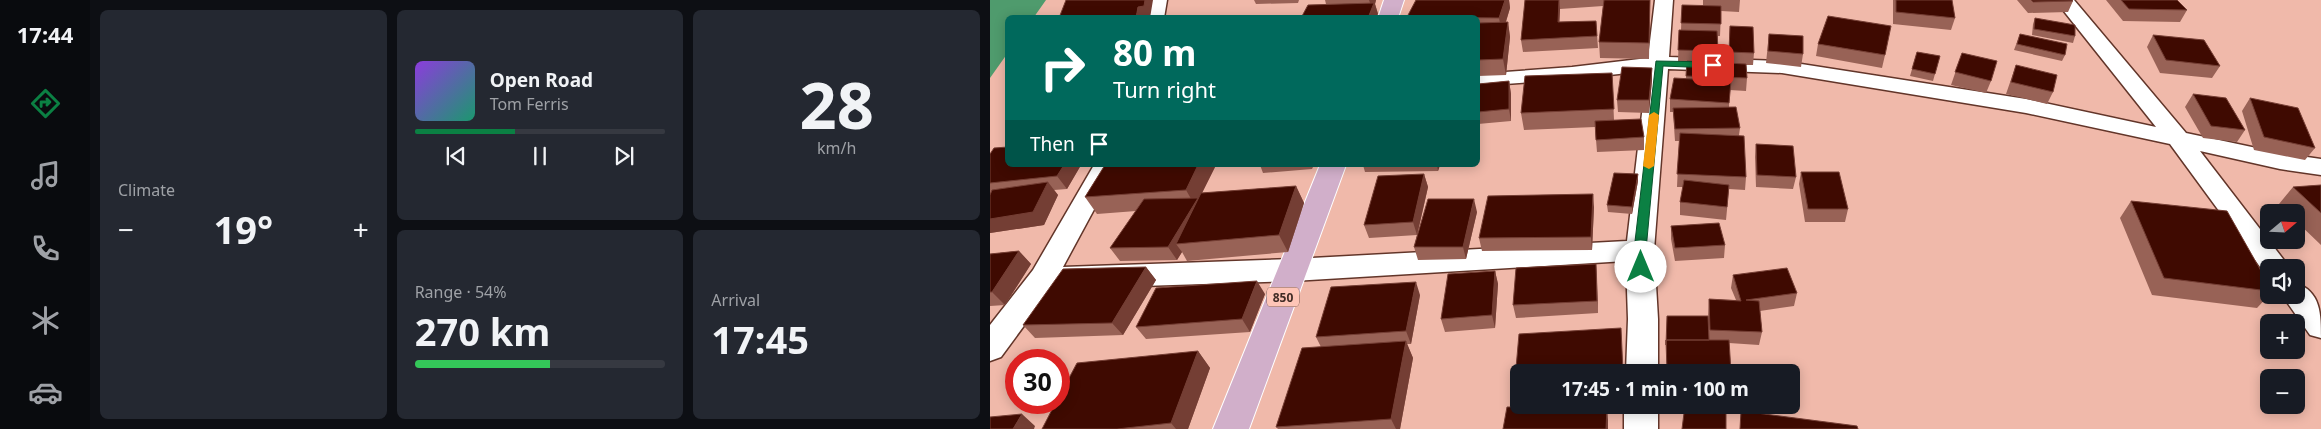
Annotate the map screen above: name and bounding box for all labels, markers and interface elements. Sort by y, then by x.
text: 17:44 [17,19,73,49]
text: 80 m [1113,29,1196,76]
icon: right [1030,35,1095,100]
pin [1692,44,1734,86]
icon: arrive [1699,51,1727,79]
text: 28 [799,60,874,148]
text: Open Road [490,67,593,93]
text: Turn right [1113,74,1216,104]
icon: directions [28,86,63,121]
text: Tom Ferris [490,93,569,115]
icon: arrive [1085,130,1113,158]
text: Then [1030,131,1075,157]
text: km/h [817,137,856,159]
icon: previous [442,142,470,170]
icon: pause [526,142,554,170]
icon: next [610,142,638,170]
icon: music [28,158,63,193]
text: Climate [118,179,175,201]
text: 19° [214,203,273,255]
north arrow [2260,204,2305,249]
map controls [2260,204,2305,414]
text: − [118,210,134,248]
text: + [353,210,369,248]
icon: phone [28,231,63,266]
position arrow [1614,240,1666,292]
button: sound [2260,259,2305,304]
text: Range · 54% [415,281,507,303]
road number: 850 [1267,288,1299,306]
text: Arrival [711,289,760,311]
icon: climate [28,303,63,338]
text: 270 km [415,305,550,357]
text: 17:45 [711,313,809,365]
button: + [2260,314,2305,359]
speed limit sign: 30 [1005,349,1070,414]
button: − [2260,369,2305,414]
icon: car [28,375,63,410]
text: 17:45 · 1 min · 100 m [1561,376,1749,402]

